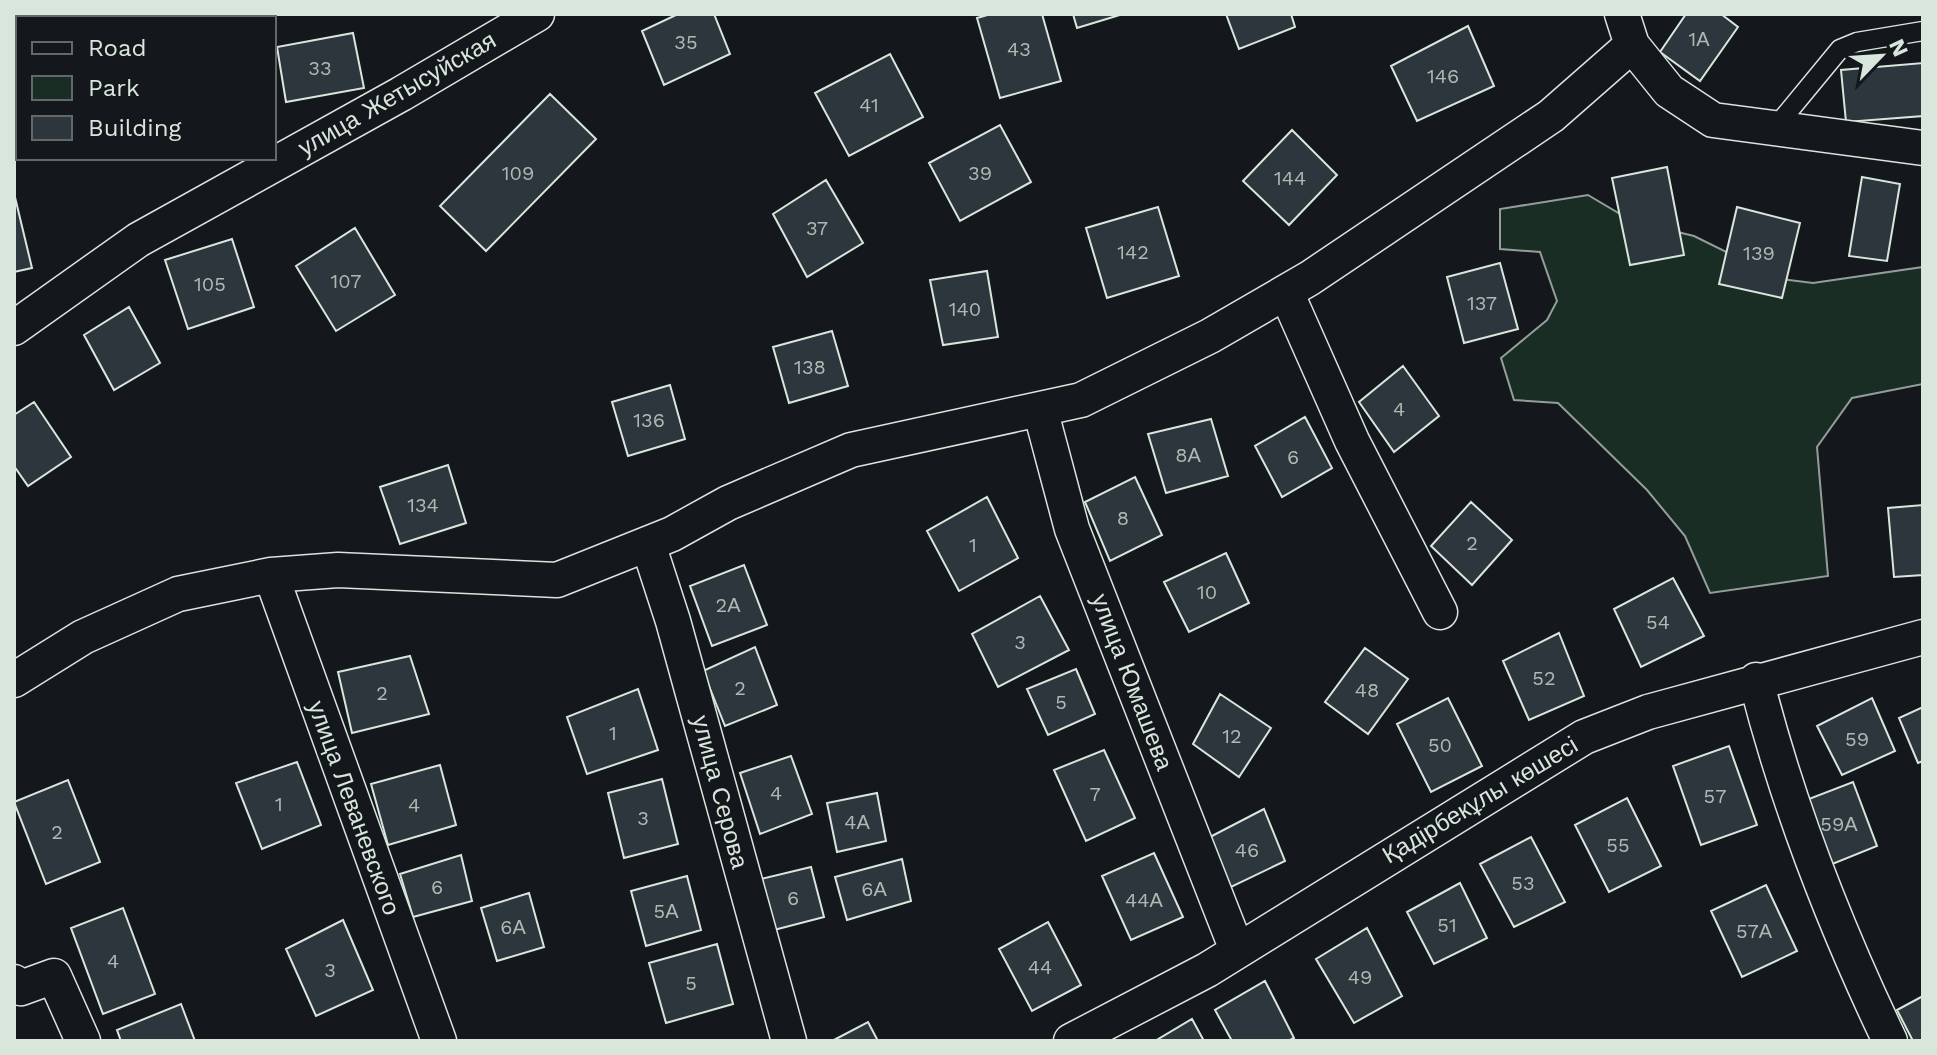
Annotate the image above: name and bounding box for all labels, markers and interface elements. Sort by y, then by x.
legend [16,16,276,160]
north arrow [1841,16,1921,96]
street label: улица Жетысуйская [293,26,501,162]
house number: 1А [1688,27,1710,51]
house number: 35 [674,30,698,54]
text: Road [88,34,147,62]
text: N [1884,35,1913,60]
house number: 43 [1007,37,1031,61]
house number: 33 [308,56,332,80]
house number: 146 [1427,64,1459,88]
text: Park [88,74,140,102]
house number: 41 [859,93,879,117]
text: Building [88,114,181,142]
house number: 109 [502,161,534,185]
house number: 39 [968,161,992,185]
house number: 144 [1274,166,1306,190]
house number: 37 [806,216,828,240]
house number: 142 [1117,240,1149,264]
house number: 139 [1743,241,1775,265]
house number: 107 [330,269,362,293]
house number: 105 [194,272,226,296]
house number: 137 [1467,291,1497,315]
house number: 140 [949,297,981,321]
house number: 138 [794,355,826,379]
house number: 4 [1393,397,1405,421]
house number: 136 [633,408,665,432]
house number: 8А [1175,443,1201,467]
house number: 6 [1287,445,1299,469]
house number: 134 [407,493,439,517]
house number: 8 [1117,506,1129,530]
house number: 2 [1466,531,1478,555]
house number: 1 [969,533,977,557]
house number: 10 [1197,580,1217,604]
street label: улица Юмашева [1086,590,1179,775]
house number: 2А [716,593,741,617]
house number: 54 [1646,610,1670,634]
house number: 3 [1014,630,1026,654]
house number: 52 [1532,666,1556,690]
house number: 2 [734,676,746,700]
house number: 48 [1355,678,1379,702]
house number: 2 [376,681,388,705]
house number: 5 [1055,690,1067,714]
street label: улица Леваневского [302,697,406,919]
street label: улица Серова [686,712,754,872]
house number: 1 [609,721,617,745]
house number: 12 [1222,724,1242,748]
house number: 59 [1845,727,1869,751]
street label: Қадірбекұлы көшесі [1377,731,1583,869]
house number: 50 [1428,733,1452,757]
house number: 4 [770,781,782,805]
house number: 7 [1089,782,1101,806]
house number: 57 [1704,784,1726,808]
house number: 1 [275,792,283,816]
house number: 4 [408,793,420,817]
house number: 3 [637,806,649,830]
house number: 4А [844,810,870,834]
house number: 59А [1820,812,1858,836]
house number: 2 [51,820,63,844]
house number: 55 [1606,833,1630,857]
house number: 46 [1235,838,1259,862]
house number: 53 [1511,871,1535,895]
house number: 6 [431,875,443,899]
house number: 6А [861,877,887,901]
house number: 6 [787,886,799,910]
house number: 44А [1125,888,1164,912]
house number: 5А [654,899,679,923]
house number: 51 [1437,913,1457,937]
house number: 6А [500,915,526,939]
house number: 57А [1736,919,1773,943]
house number: 4 [107,949,119,973]
house number: 44 [1028,955,1052,979]
house number: 3 [324,958,336,982]
house number: 49 [1348,965,1372,989]
house number: 5 [685,971,697,995]

